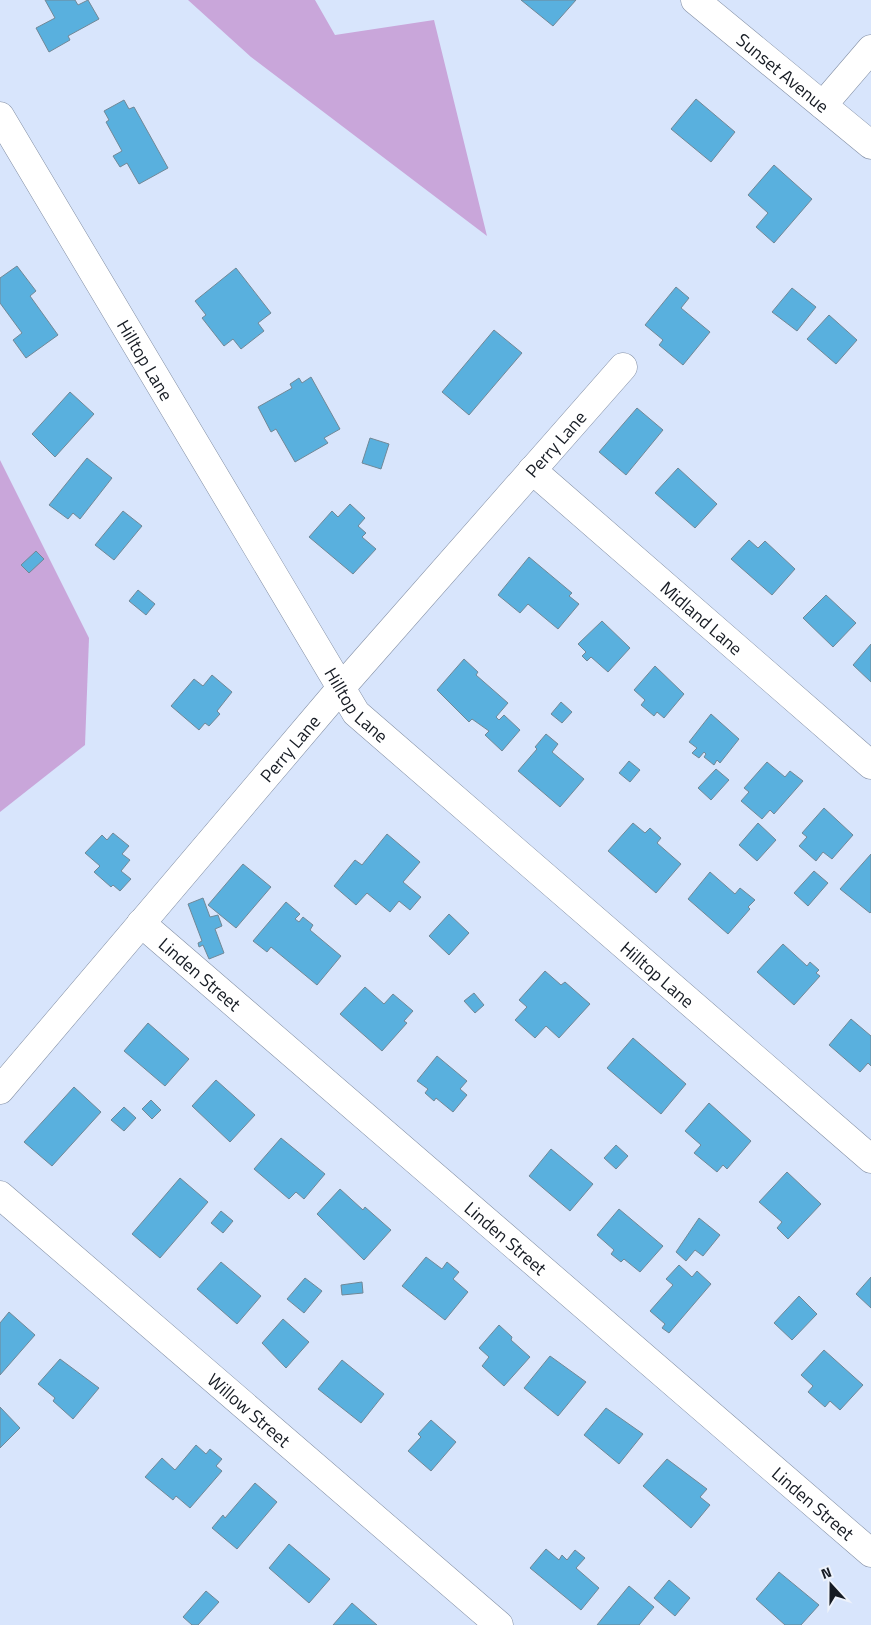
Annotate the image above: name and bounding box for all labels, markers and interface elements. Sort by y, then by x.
street label: Sunset Avenue [731,26,835,119]
street label: Hilltop Lane [111,314,180,406]
street label: Perry Lane [518,405,592,483]
street label: Midland Lane [655,574,749,661]
street label: Hilltop Lane [318,662,394,749]
street label: Perry Lane [253,709,326,788]
street label: Linden Street [153,931,248,1018]
street label: Hilltop Lane [615,934,700,1014]
street label: Linden Street [459,1195,553,1282]
street label: Willow Street [202,1366,297,1454]
street label: Linden Street [766,1460,861,1547]
north arrow [806,1560,856,1610]
text: N [818,1561,834,1584]

